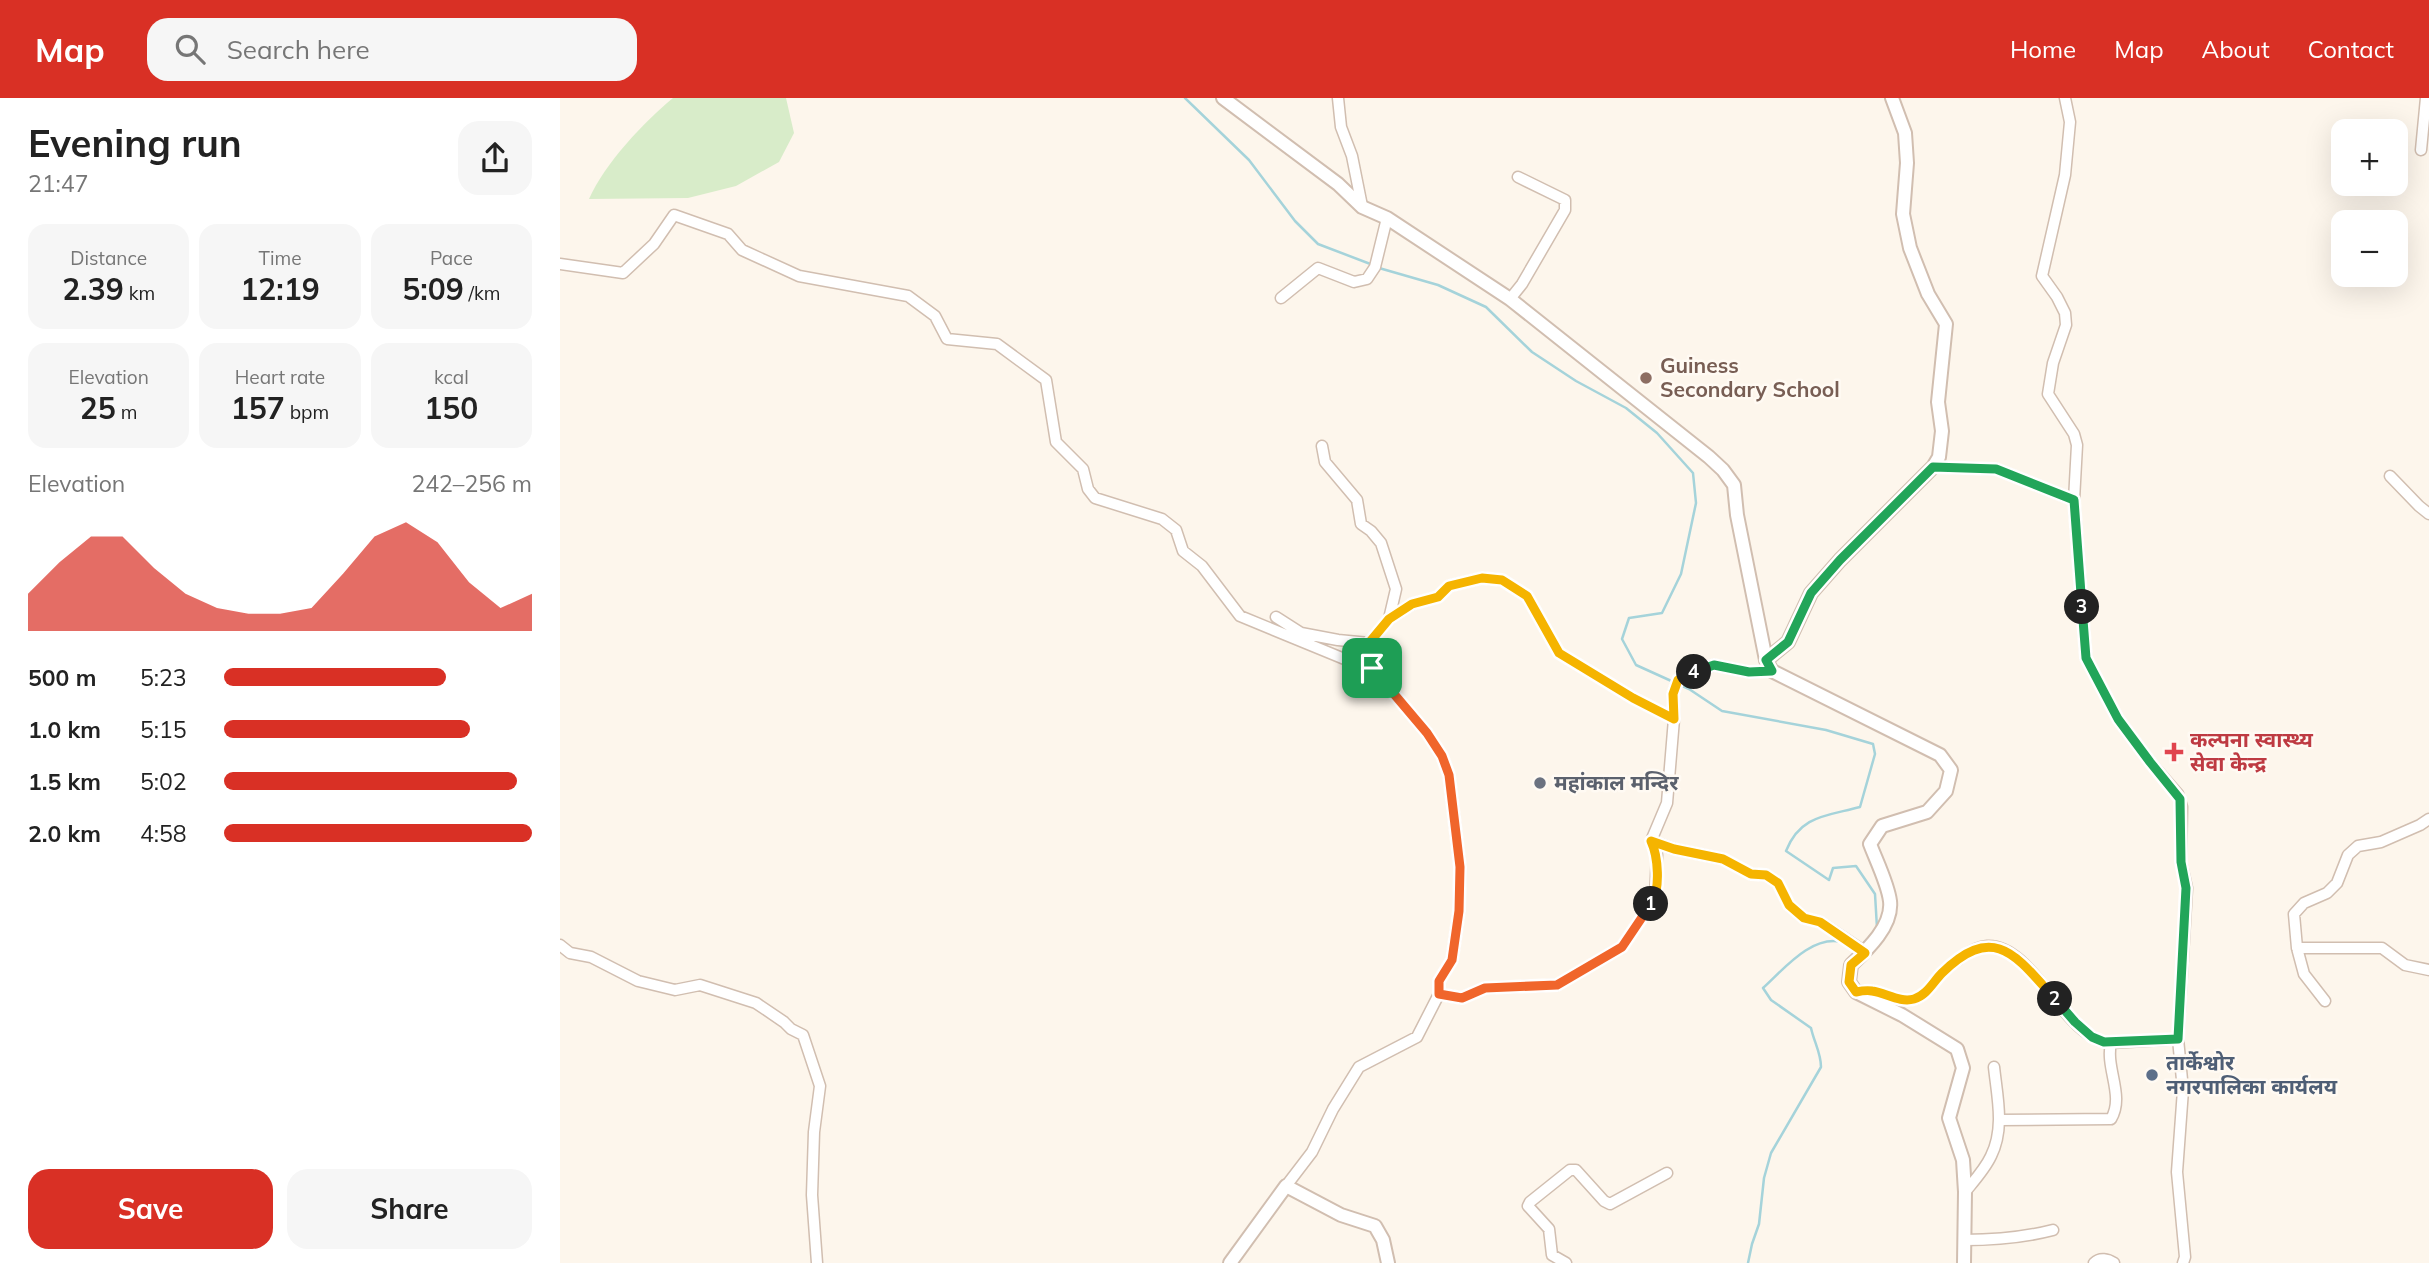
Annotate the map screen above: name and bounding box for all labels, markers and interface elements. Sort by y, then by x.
search box [147,18,637,81]
text: Map [35,29,105,70]
icon: search [171,30,209,68]
text: Search here [227,33,370,66]
text: Home [2010,34,2076,64]
text: Map [2114,34,2164,64]
text: About [2202,34,2270,64]
text: Contact [2308,34,2394,64]
text: Evening run [28,119,242,167]
map controls [2331,119,2408,287]
button: + [2331,119,2408,196]
button: share [458,121,532,195]
text: 21:47 [28,169,88,198]
button: − [2331,210,2408,287]
text: Distance [70,246,147,270]
text: Time [258,246,302,270]
text: Pace [430,246,473,270]
text: 2.39 [62,270,124,308]
text: 12:19 [240,270,320,308]
text: 5:09 [402,270,464,308]
text: km [124,281,155,305]
text: /km [464,281,500,305]
place label: Guiness Secondary School [1660,352,1840,402]
text: Elevation [68,365,149,389]
text: Heart rate [235,365,325,389]
text: kcal [434,365,469,389]
marker: Guiness Secondary School [1638,370,1654,386]
text: 25 [80,389,116,427]
text: 157 [231,389,285,427]
text: 150 [424,389,478,427]
text: m [116,400,137,424]
text: bpm [285,400,329,424]
text: Elevation [28,469,125,498]
text: 242–256 m [411,469,532,498]
pin: 3 [2064,589,2100,624]
text: 3 [2076,594,2087,618]
pin [1342,638,1402,698]
icon: arrive [1353,649,1391,687]
pin: 4 [1676,654,1712,690]
text: 4 [1688,659,1699,683]
text: 500 m [28,663,96,692]
text: 5:23 [140,663,187,692]
text: 1.0 km [28,715,101,744]
text: 5:15 [140,715,187,744]
place label: कल्पना स्वास्थ्य सेवा केन्द्र [2190,726,2313,776]
marker: कल्पना स्वास्थ्य सेवा केन्द्र [2164,742,2184,762]
text: 1.5 km [28,767,101,796]
text: 5:02 [140,767,187,796]
place label: महांकाल मन्दिर [1554,769,1679,795]
marker: महांकाल मन्दिर [1532,775,1548,791]
text: 2.0 km [28,819,101,848]
text: 4:58 [140,819,187,848]
pin: 1 [1634,886,1668,922]
text: 1 [1645,891,1656,915]
pin: 2 [2038,982,2072,1016]
text: 2 [2049,986,2060,1010]
place label: तार्केश्वोर नगरपालिका कार्यलय [2166,1049,2338,1099]
marker: तार्केश्वोर नगरपालिका कार्यलय [2144,1067,2160,1083]
button: Save [28,1169,273,1249]
button: Share [287,1169,532,1249]

